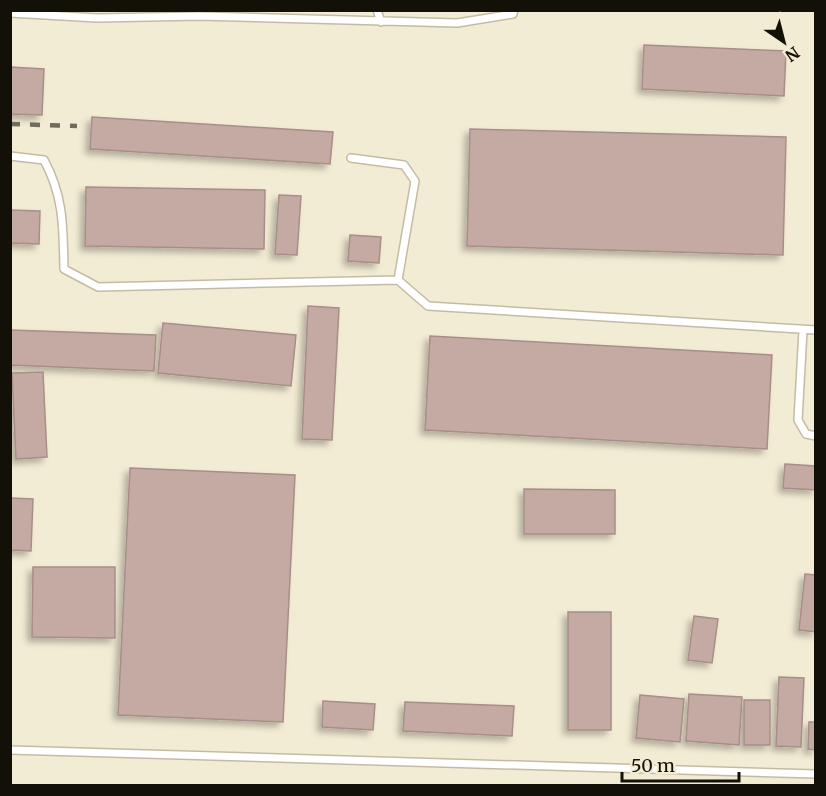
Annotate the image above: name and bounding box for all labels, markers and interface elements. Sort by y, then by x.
north arrow [754,12,814,72]
text: N [781,42,804,66]
scale bar [622,745,739,783]
text: 50 m [631,754,675,777]

